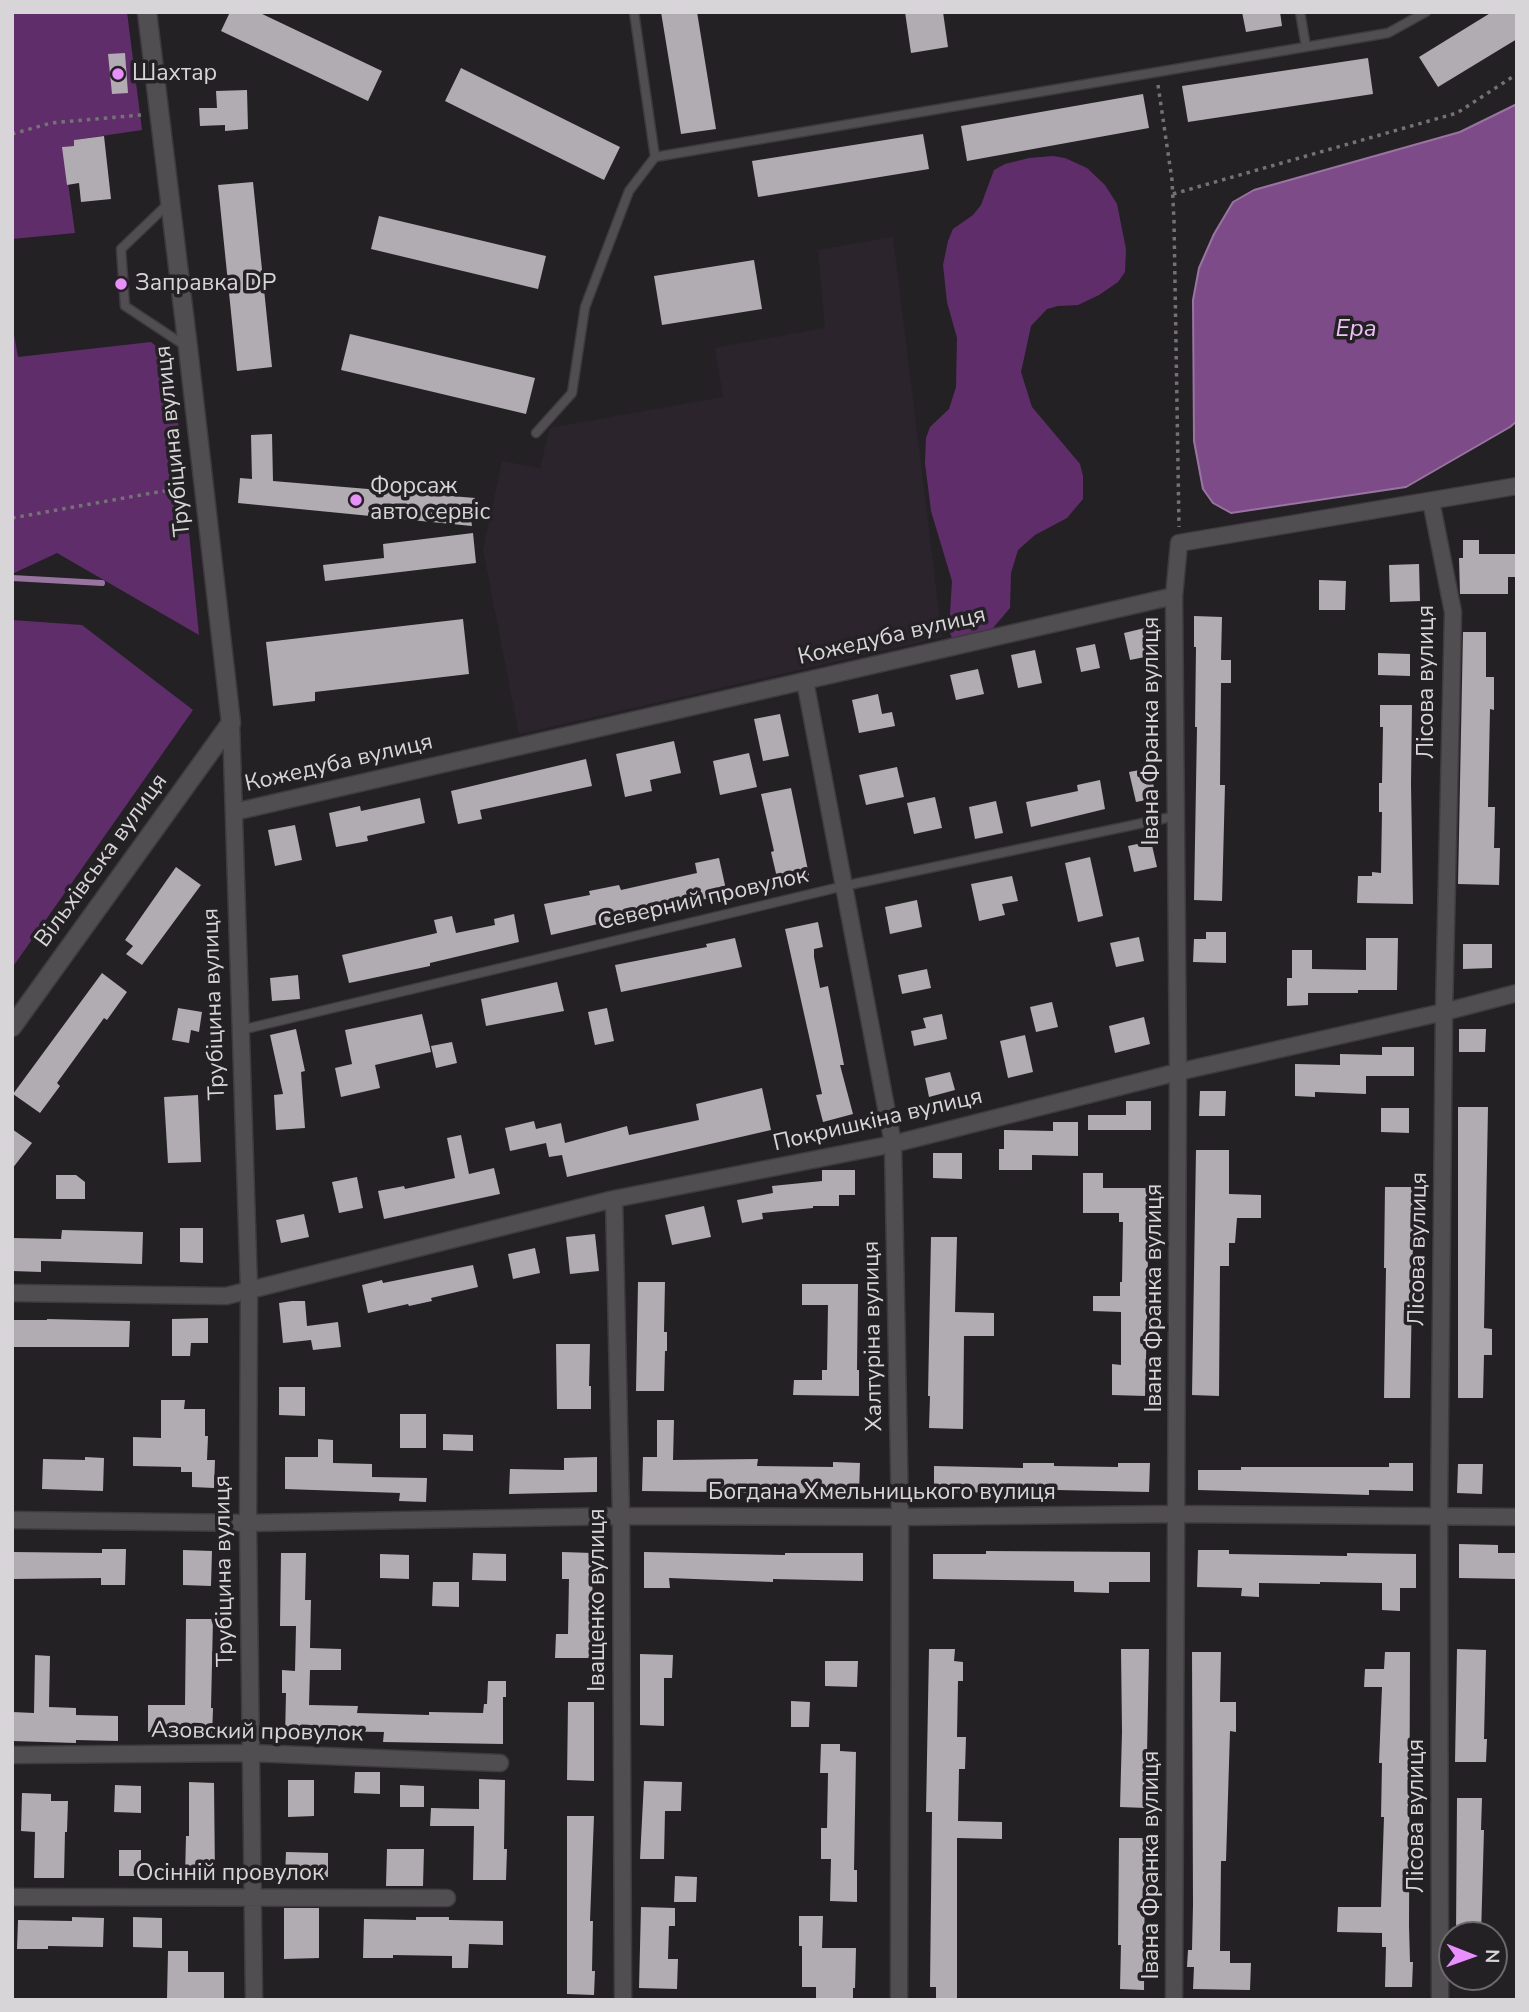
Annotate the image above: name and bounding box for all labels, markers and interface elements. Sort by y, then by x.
place label: Шахтар [132,60,217,88]
marker: Шахтар [110,66,126,82]
place label: Заправка DP [135,270,276,298]
marker: Заправка DP [113,276,129,292]
water label: Ера [1335,316,1377,344]
street label: Трубіцина вулиця [150,344,198,538]
place label: Форсаж авто сервіс [370,473,490,527]
marker: Форсаж авто сервіс [348,492,364,508]
street label: Кожедуба вулиця [795,602,989,672]
street label: Лісова вулиця [1413,605,1441,759]
street label: Івана Франка вулиця [1138,617,1166,845]
street label: Кожедуба вулиця [242,729,436,799]
street label: Вільхівська вулиця [30,769,174,953]
street label: Северний провулок [595,862,811,938]
street label: Трубіцина вулиця [198,908,232,1100]
street label: Покришкіна вулиця [771,1083,985,1159]
street label: Лісова вулиця [1404,1172,1434,1326]
street label: Івана Франка вулиця [1141,1184,1169,1412]
street label: Халтуріна вулиця [859,1240,889,1432]
street label: Трубіцина вулиця [210,1475,240,1667]
street label: Богдана Хмельницького вулиця [708,1479,1056,1507]
street label: Іващенко вулиця [584,1508,612,1692]
street label: Азовский провулок [151,1717,363,1749]
street label: Лісова вулиця [1403,1739,1431,1893]
street label: Івана Франка вулиця [1138,1751,1166,1979]
street label: Осінній провулок [136,1860,324,1888]
north arrow [1438,1921,1508,1991]
text: N [1479,1949,1505,1964]

